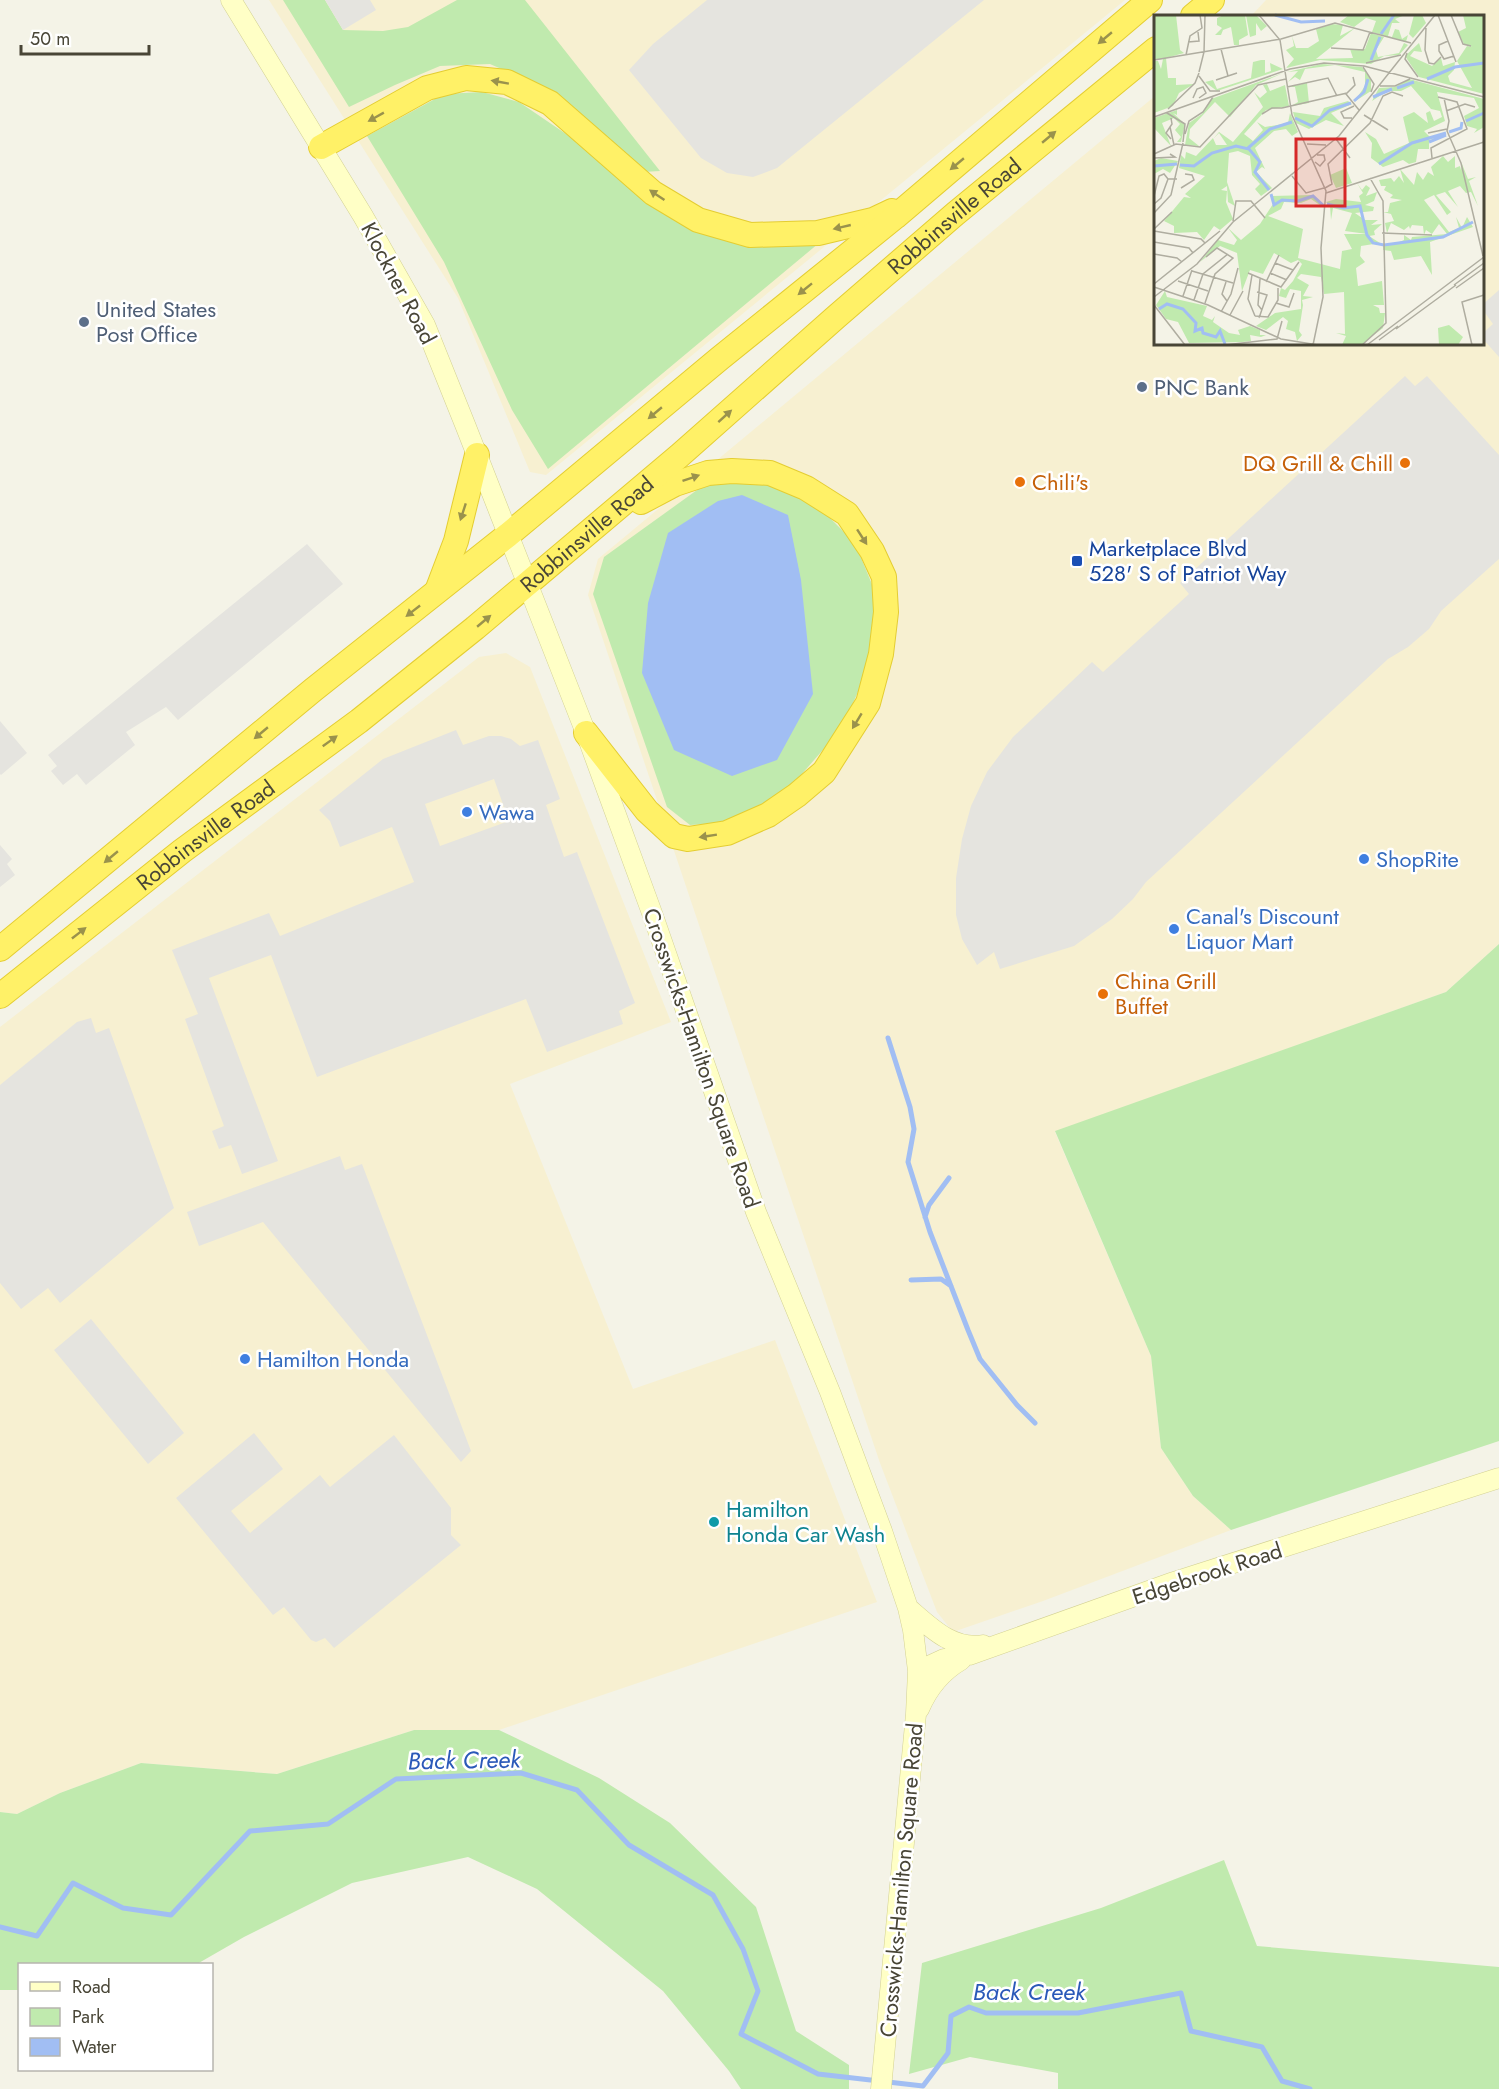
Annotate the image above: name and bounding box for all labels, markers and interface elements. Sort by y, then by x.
inset map [1154,15,1484,345]
scale bar [21,18,148,56]
text: 50 m [30,26,70,52]
one-way arrow [1098,31,1113,44]
one-way arrow [491,77,510,86]
one-way arrow [367,112,384,122]
one-way arrow [1041,131,1056,144]
street label: Robbinsville Road [880,150,1028,282]
one-way arrow [949,158,965,171]
one-way arrow [649,190,665,201]
street label: Klockner Road [353,216,445,350]
one-way arrow [833,223,851,233]
one-way arrow [798,283,813,295]
place label: United States Post Office [96,293,216,350]
marker: United States Post Office [77,315,91,329]
place label: PNC Bank [1154,371,1249,403]
marker: PNC Bank [1135,380,1149,394]
one-way arrow [647,406,662,419]
one-way arrow [717,410,732,423]
place label: DQ Grill & Chill [1243,447,1393,479]
marker: DQ Grill & Chill [1398,456,1412,470]
place label: Chili's [1032,466,1088,498]
street label: Robbinsville Road [513,468,661,600]
one-way arrow [682,473,700,483]
marker: Chili's [1013,475,1027,489]
one-way arrow [458,503,468,521]
one-way arrow [857,529,868,545]
place label: Marketplace Blvd 528' S of Patriot Way [1089,532,1287,589]
marker: Marketplace Blvd 528' S of Patriot Way [1070,554,1084,568]
one-way arrow [405,604,421,617]
one-way arrow [476,615,491,627]
one-way arrow [852,713,863,729]
one-way arrow [253,726,269,739]
one-way arrow [323,736,338,748]
street label: Robbinsville Road [129,772,281,898]
place label: Wawa [479,796,535,828]
marker: Wawa [460,805,474,819]
one-way arrow [699,832,718,841]
place label: ShopRite [1376,843,1459,875]
one-way arrow [104,850,119,863]
marker: ShopRite [1357,852,1371,866]
place label: Canal's Discount Liquor Mart [1186,900,1340,957]
street label: Crosswicks-Hamilton Square Road [636,904,768,1212]
marker: Canal's Discount Liquor Mart [1167,922,1181,936]
one-way arrow [71,927,86,939]
place label: China Grill Buffet [1115,965,1217,1022]
marker: China Grill Buffet [1096,987,1110,1001]
place label: Hamilton Honda [257,1343,409,1375]
marker: Hamilton Honda [238,1352,252,1366]
place label: Hamilton Honda Car Wash [726,1493,885,1550]
marker: Hamilton Honda Car Wash [707,1515,721,1529]
street label: Edgebrook Road [1128,1534,1286,1612]
street label: Crosswicks-Hamilton Square Road [871,1722,931,2038]
water label: Back Creek [407,1741,522,1778]
legend [18,1963,213,2071]
text: Road [72,1974,111,2000]
water label: Back Creek [973,1974,1087,2009]
text: Park [72,2004,104,2030]
text: Water [72,2034,117,2060]

